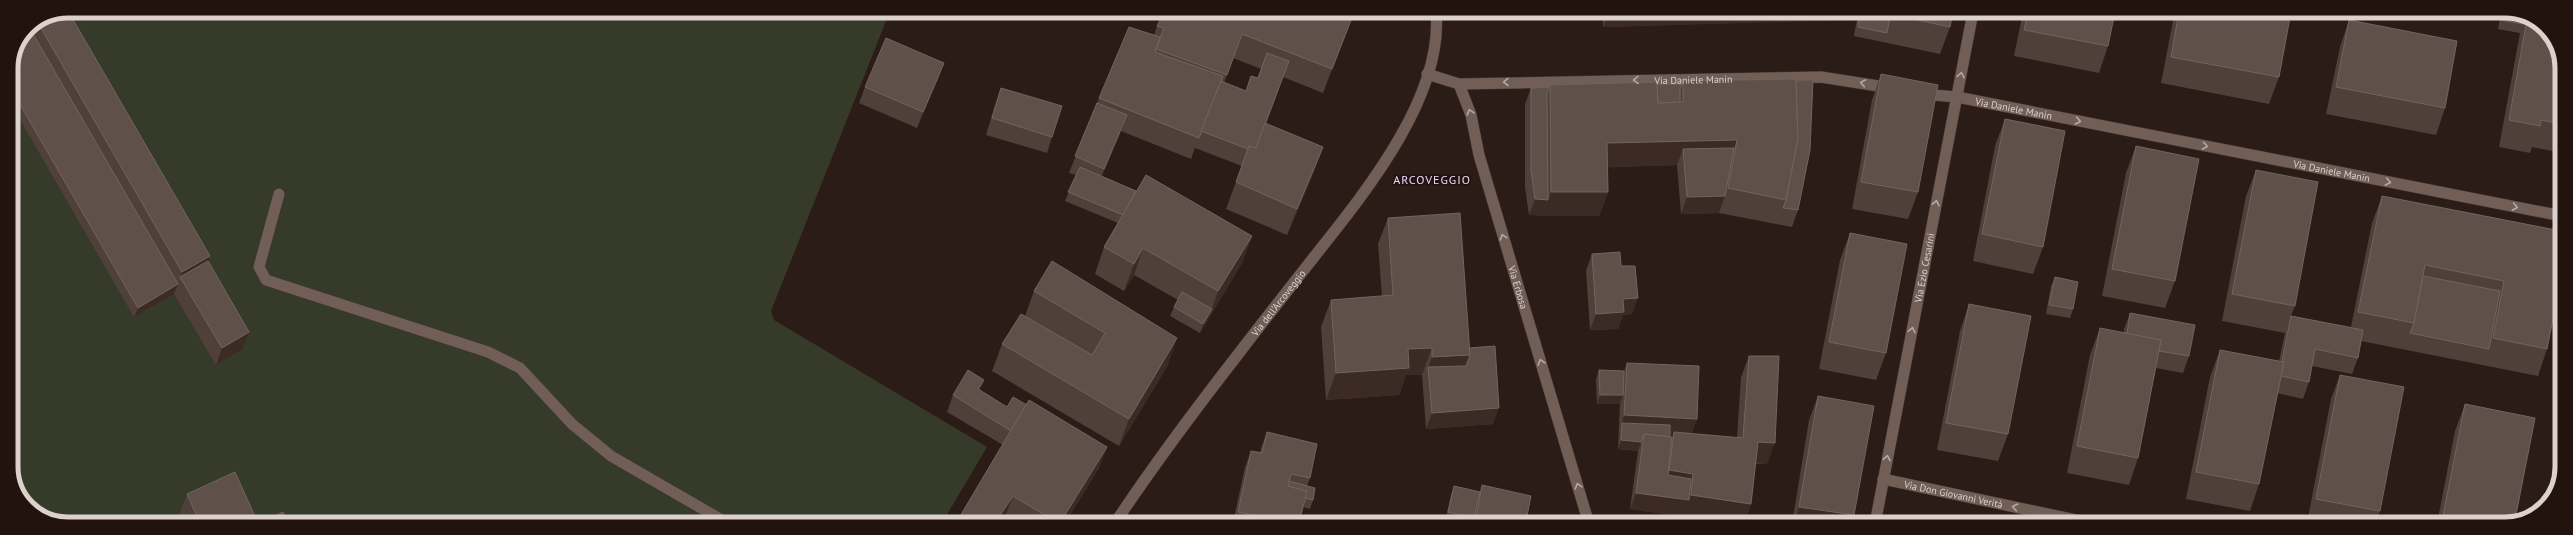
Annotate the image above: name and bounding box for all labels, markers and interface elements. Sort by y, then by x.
street label: Via Daniele Manin [1653,72,1733,87]
one-way arrow [1956,72,1965,78]
one-way arrow [1633,76,1639,84]
one-way arrow [1503,78,1509,86]
one-way arrow [1860,79,1866,88]
street label: Via Daniele Manin [1973,94,2053,122]
one-way arrow [1466,108,1475,115]
one-way arrow [2074,116,2081,124]
one-way arrow [2202,141,2208,149]
street label: Via Daniele Manin [2291,157,2371,185]
district label: ARCOVEGGIO [1393,172,1471,187]
one-way arrow [2384,177,2391,185]
one-way arrow [1932,200,1940,206]
one-way arrow [2512,202,2518,211]
street label: Via Ezio Cesarini [1911,232,1937,304]
one-way arrow [1499,234,1508,241]
street label: Via Erbosa [1506,263,1531,311]
street label: Via dell'Arcoveggio [1248,267,1308,339]
one-way arrow [1907,327,1915,333]
one-way arrow [1537,358,1546,365]
one-way arrow [1882,455,1891,461]
street label: Via Don Giovanni Verità [1902,477,2004,511]
one-way arrow [1574,483,1583,490]
one-way arrow [2012,503,2018,511]

